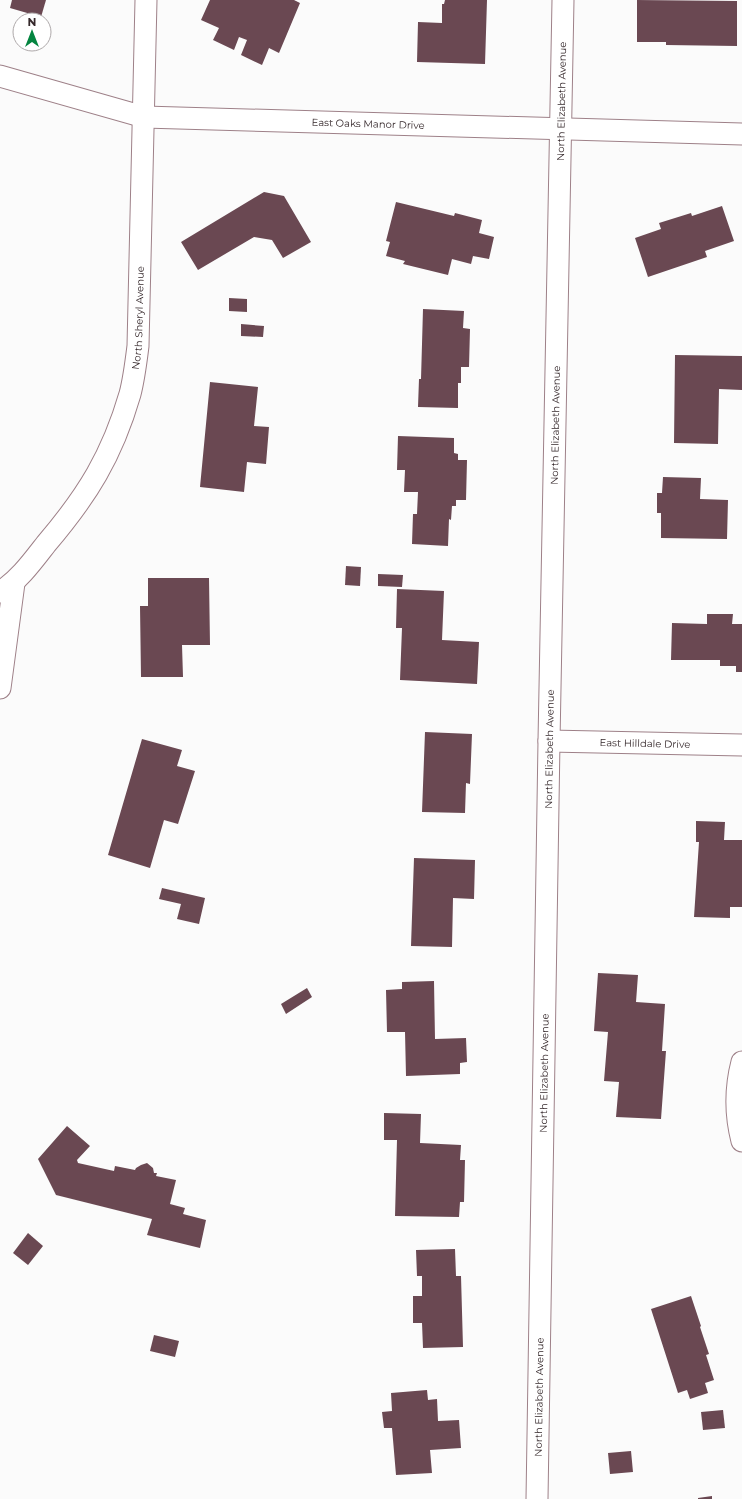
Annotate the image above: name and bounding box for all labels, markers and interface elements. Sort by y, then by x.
north arrow [12,12,52,52]
text: N [28,15,36,29]
street label: North Elizabeth Avenue [554,41,569,161]
street label: East Oaks Manor Drive [311,116,425,132]
street label: North Sheryl Avenue [129,266,147,370]
street label: North Elizabeth Avenue [548,365,563,485]
street label: North Elizabeth Avenue [542,689,557,809]
street label: East Hilldale Drive [600,736,690,751]
street label: North Elizabeth Avenue [537,1013,552,1133]
street label: North Elizabeth Avenue [532,1337,547,1457]

